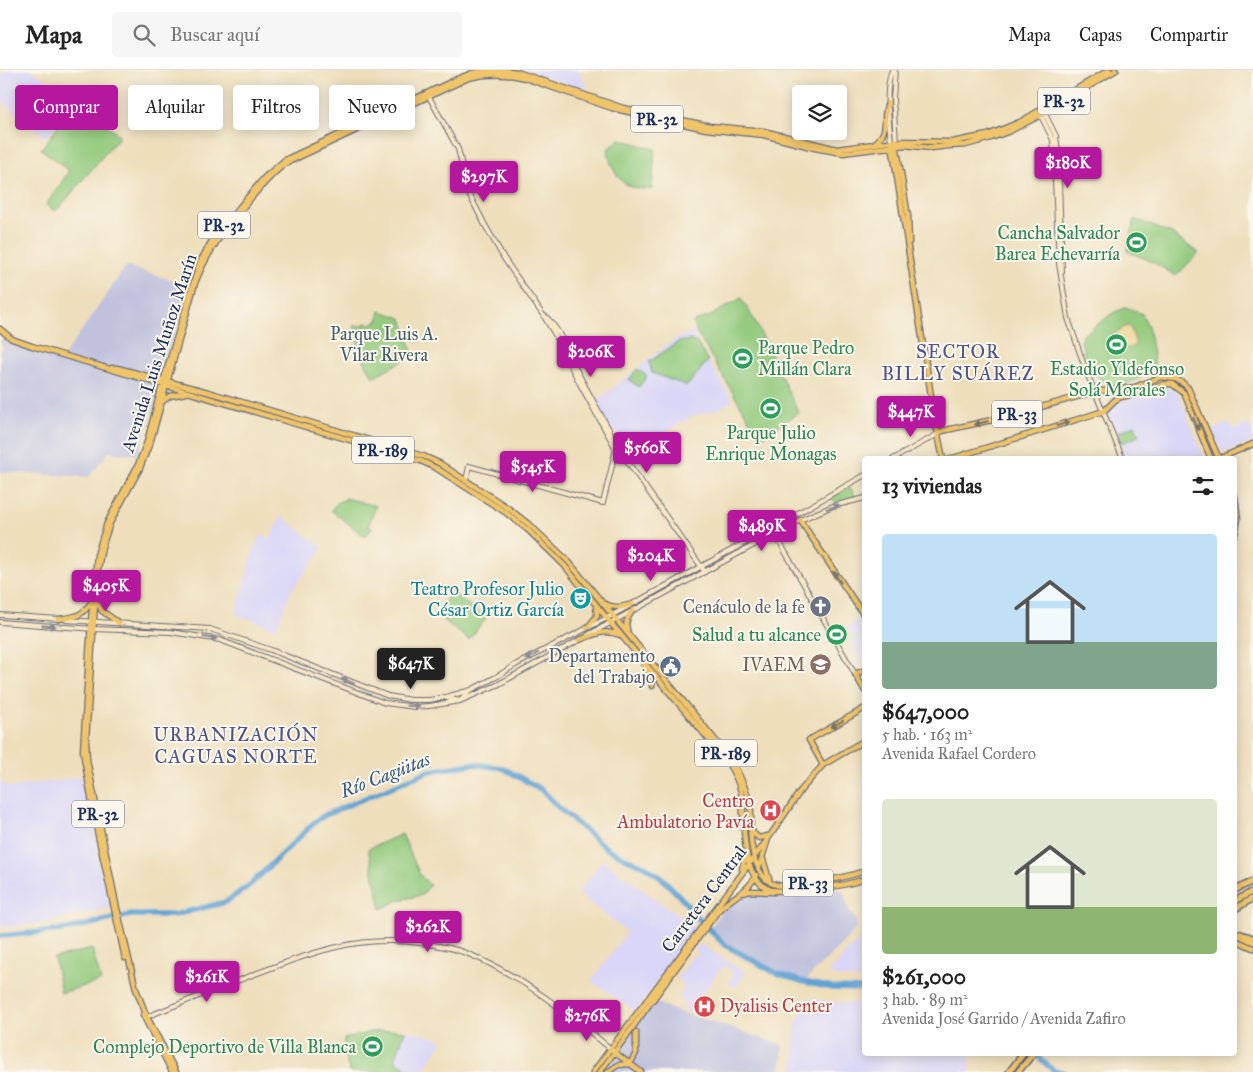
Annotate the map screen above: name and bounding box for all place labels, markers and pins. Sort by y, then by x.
pin: $180K [1033,146,1103,189]
pin: $297K [449,160,519,203]
place label: Cancha Salvador Barea Echevarría [995,222,1120,265]
sports icon: Cancha Salvador Barea Echevarría [1124,231,1148,255]
sports icon: Estadio Yldefonso Solá Morales [1105,332,1129,356]
pin: $206K [556,336,626,378]
place label: Parque Pedro Millán Clara [758,337,854,380]
sports icon: Parque Pedro Millán Clara [730,346,754,370]
place label: Estadio Yldefonso Solá Morales [1050,358,1184,401]
sports icon: Parque Julio Enrique Monagas [759,396,783,420]
pin: $447K [876,396,946,438]
place label: Parque Julio Enrique Monagas [705,422,837,466]
pin: $560K [612,432,682,474]
pin: $545K [498,450,568,493]
pin: $489K [727,510,797,552]
pin: $204K [616,540,686,582]
pin: $405K [71,570,141,612]
place label: Teatro Profesor Julio César Ortiz García [411,578,564,621]
theatre icon: Teatro Profesor Julio César Ortiz García [568,587,592,611]
church icon: Cenáculo de la fe [809,595,833,619]
place label: Cenáculo de la fe [683,596,805,618]
sports icon: Salud a tu alcance [825,623,849,647]
place label: Salud a tu alcance [692,624,821,646]
place label: Departamento del Trabajo [548,645,655,688]
pin: $647K [376,648,446,690]
school or university icon: IVAEM [809,653,833,677]
public building icon: Departamento del Trabajo [659,654,683,678]
place label: IVAEM [742,654,805,676]
place label: Centro Ambulatorio Pavía [616,790,754,833]
hospital icon: Centro Ambulatorio Pavía [758,799,782,823]
pin: $262K [393,910,463,953]
pin: $261K [172,960,242,1003]
hospital icon: Dyalisis Center [692,994,716,1018]
place label: Dyalisis Center [720,995,832,1017]
pin: $276K [552,1000,622,1042]
sports icon: Complejo Deportivo de Villa Blanca [360,1035,384,1059]
place label: Complejo Deportivo de Villa Blanca [93,1036,356,1058]

